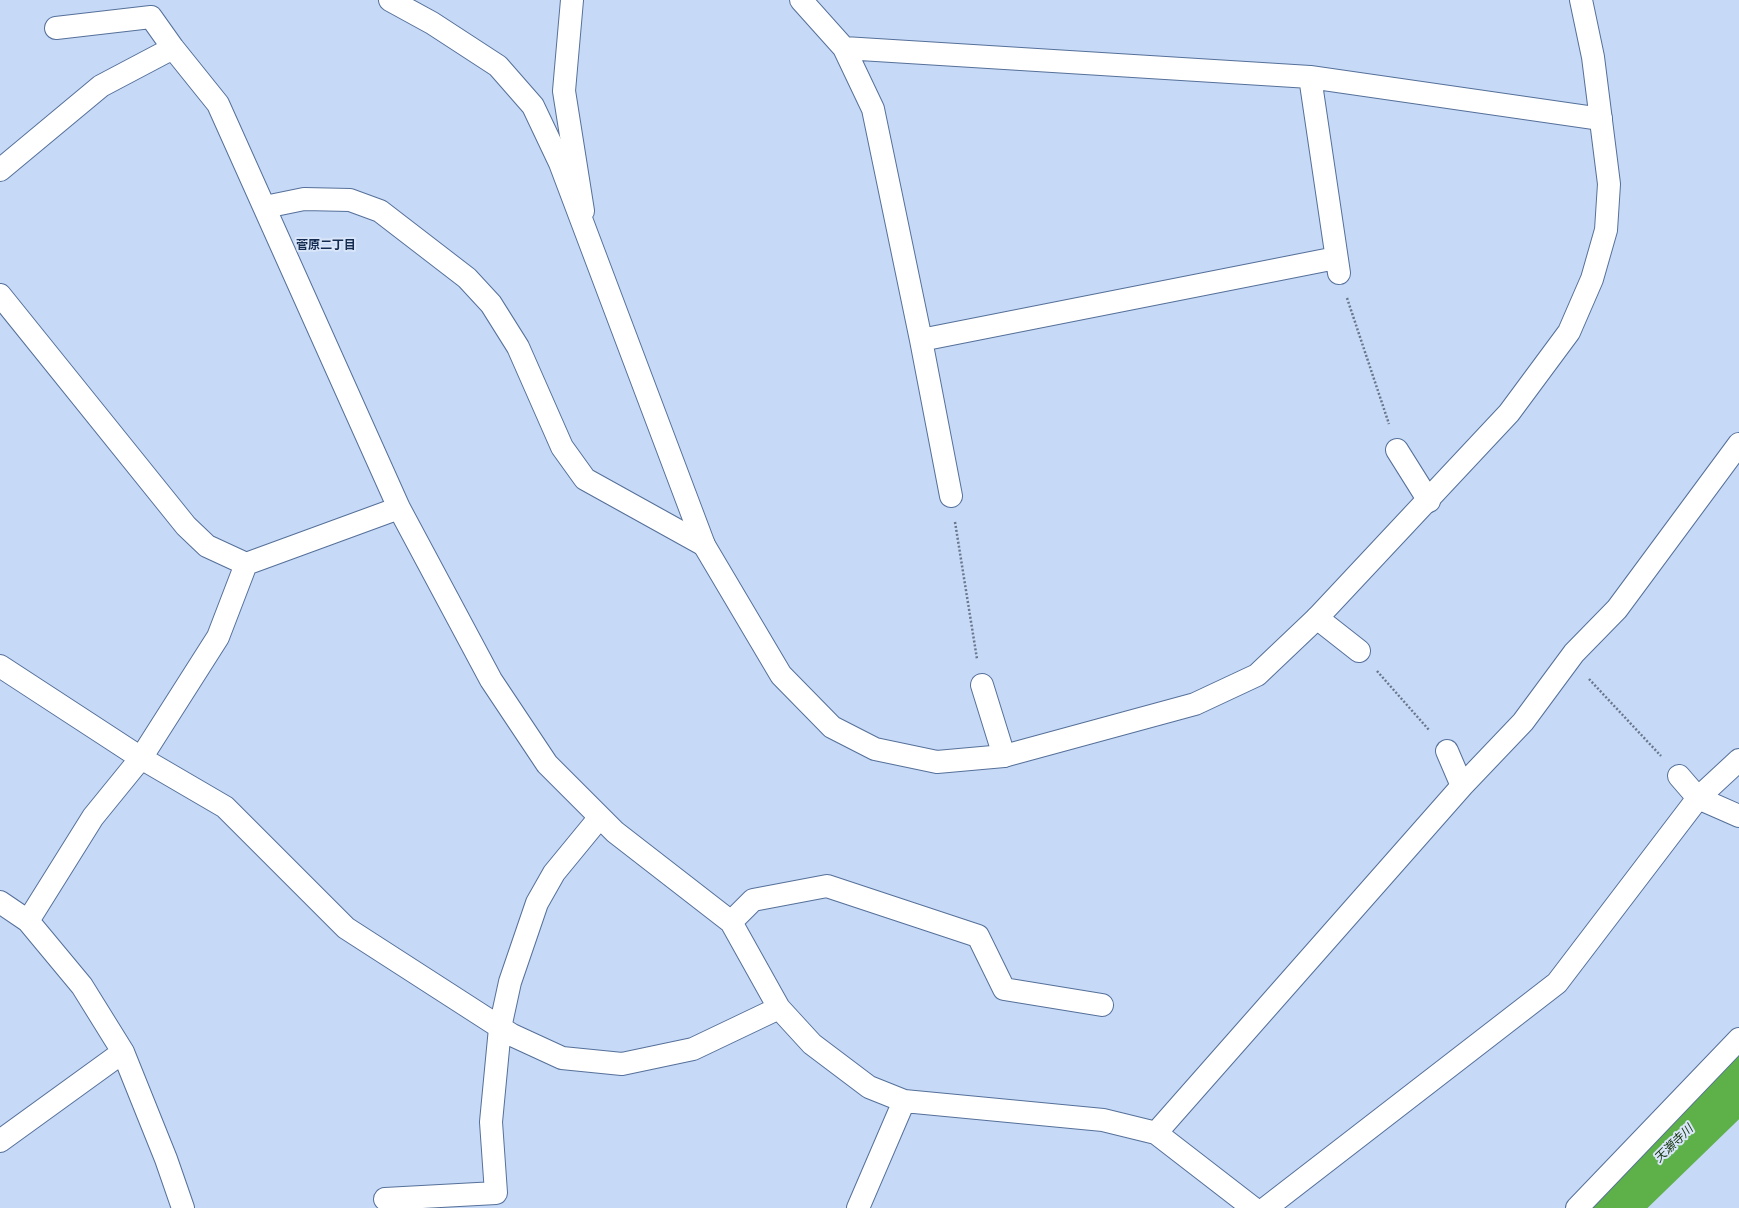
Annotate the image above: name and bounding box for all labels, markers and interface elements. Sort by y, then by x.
district label: 菅原二丁目 [296,239,356,253]
water label: 天瀬寺川 [1652,1122,1696,1166]

